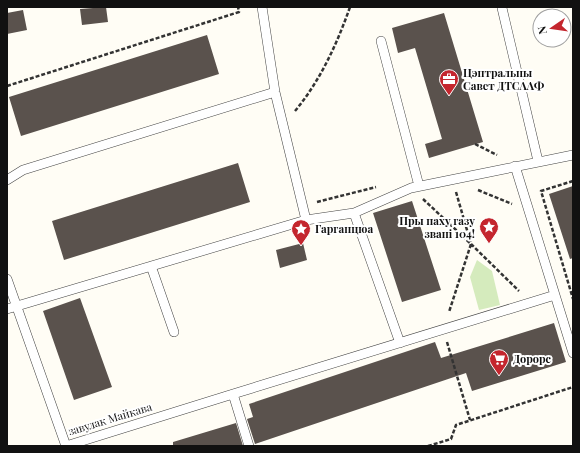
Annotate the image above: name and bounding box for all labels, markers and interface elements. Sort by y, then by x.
north arrow [532,8,572,48]
text: N [534,25,550,36]
place label: Цэнтральны Савет ДТСААФ [463,65,544,93]
office icon: Цэнтральны Савет ДТСААФ [438,68,460,96]
place label: Пры паху газу звані 104! [399,213,475,241]
place icon: Пры паху газу звані 104! [478,216,500,244]
place icon: Гарганцюа [290,218,312,246]
place label: Гарганцюа [315,221,373,236]
supermarket icon: Дорорс [488,348,510,376]
place label: Дорорс [513,351,552,366]
street label: завулак Майкава [66,399,154,438]

